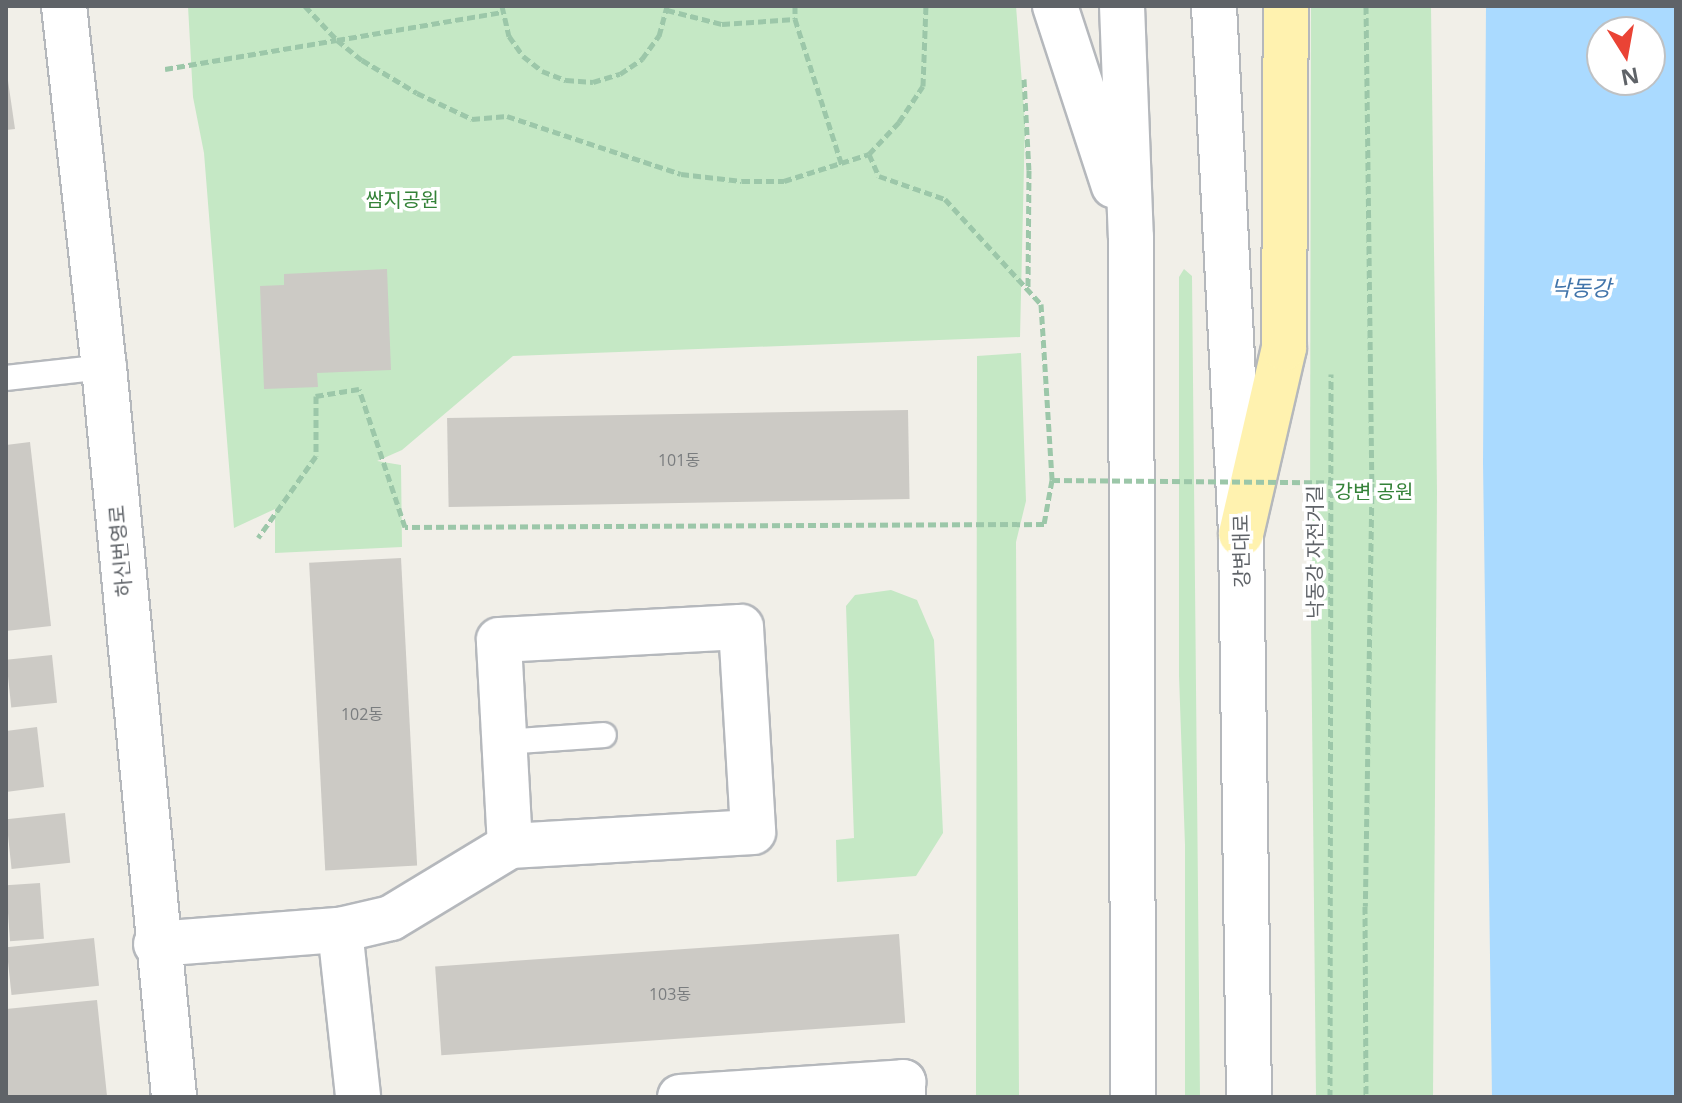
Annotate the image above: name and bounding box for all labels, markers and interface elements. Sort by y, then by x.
north arrow [1586,16,1666,96]
text: N [1619,61,1642,94]
park label: 쌈지공원 [365,187,439,211]
water label: 낙동강 [1551,275,1611,301]
house number: 101동 [658,450,700,470]
park label: 강변 공원 [1335,479,1413,503]
street label: 낙동강 자전거길 [1302,485,1326,619]
street label: 하신번영로 [104,504,136,598]
street label: 강변대로 [1228,514,1254,588]
house number: 102동 [341,704,383,724]
house number: 103동 [649,984,691,1004]

